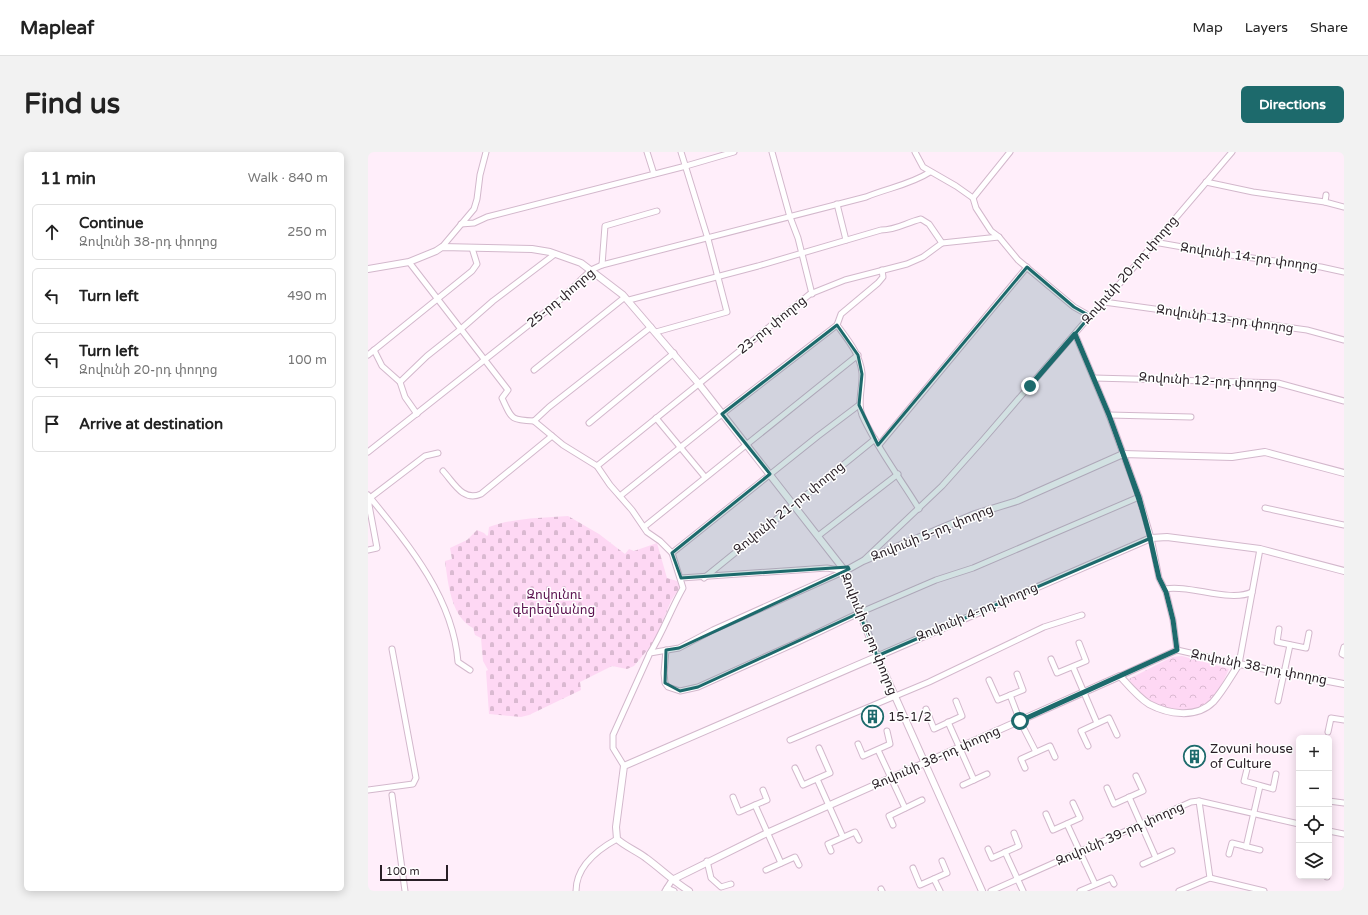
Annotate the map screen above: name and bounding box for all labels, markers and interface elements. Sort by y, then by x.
text: Mapleaf [20,17,94,39]
text: Map [1193,19,1223,36]
text: Layers [1245,19,1288,36]
text: Share [1310,19,1348,36]
button: Directions [1241,86,1344,123]
text: Find us [24,87,120,121]
text: 11 min [40,168,96,189]
text: Walk · 840 m [248,170,328,186]
street label: Զովունի 20-րդ փողոց [1078,212,1182,328]
text: Continue [79,214,143,232]
icon: ahead [41,221,63,243]
text: 250 m [287,224,327,240]
text: Զովունի 38-րդ փողոց [79,234,218,250]
street label: Զովունի 14-րդ փողոց [1179,239,1319,275]
street label: 25-րդ փողոց [524,265,598,331]
icon: left [41,285,63,307]
text: Turn left [79,287,139,305]
text: 490 m [287,288,327,304]
street label: 23-րդ փողոց [734,292,810,358]
street label: Զովունի 13-րդ փողոց [1155,301,1295,337]
text: Turn left [79,342,139,360]
icon: left [41,349,63,371]
text: 100 m [287,352,327,368]
text: Զովունի 20-րդ փողոց [79,362,218,378]
street label: Զովունի 12-րդ փողոց [1138,369,1278,393]
route end [1021,377,1039,395]
icon: arrive [41,413,63,435]
text: Arrive at destination [79,415,223,433]
street label: Զովունի 21-րդ փողոց [730,458,848,558]
street label: Զովունի 5-րդ փողոց [869,501,995,565]
street label: Զովունի 6-րդ փողոց [837,571,901,697]
street label: Զովունի 4-րդ փողոց [914,579,1040,645]
park label: Զովունու գերեզմանոց [513,587,595,618]
street label: Զովունի 38-րդ փողոց [1189,646,1329,688]
building icon: 15-1/2 [860,704,886,730]
place label: 15-1/2 [888,709,932,725]
route start [1011,712,1029,730]
street label: Զովունի 38-րդ փողոց [869,723,1003,793]
map controls [1296,735,1332,879]
button: + [1296,735,1332,771]
place label: Zovuni house of Culture [1210,741,1293,772]
building icon: Zovuni house of Culture [1182,743,1208,769]
button: − [1296,771,1332,807]
street label: Զովունի 39-րդ փողոց [1053,799,1187,869]
button: locate [1296,807,1332,843]
button: layers [1296,843,1332,879]
scale bar [380,863,448,882]
text: 100 m [386,865,420,878]

